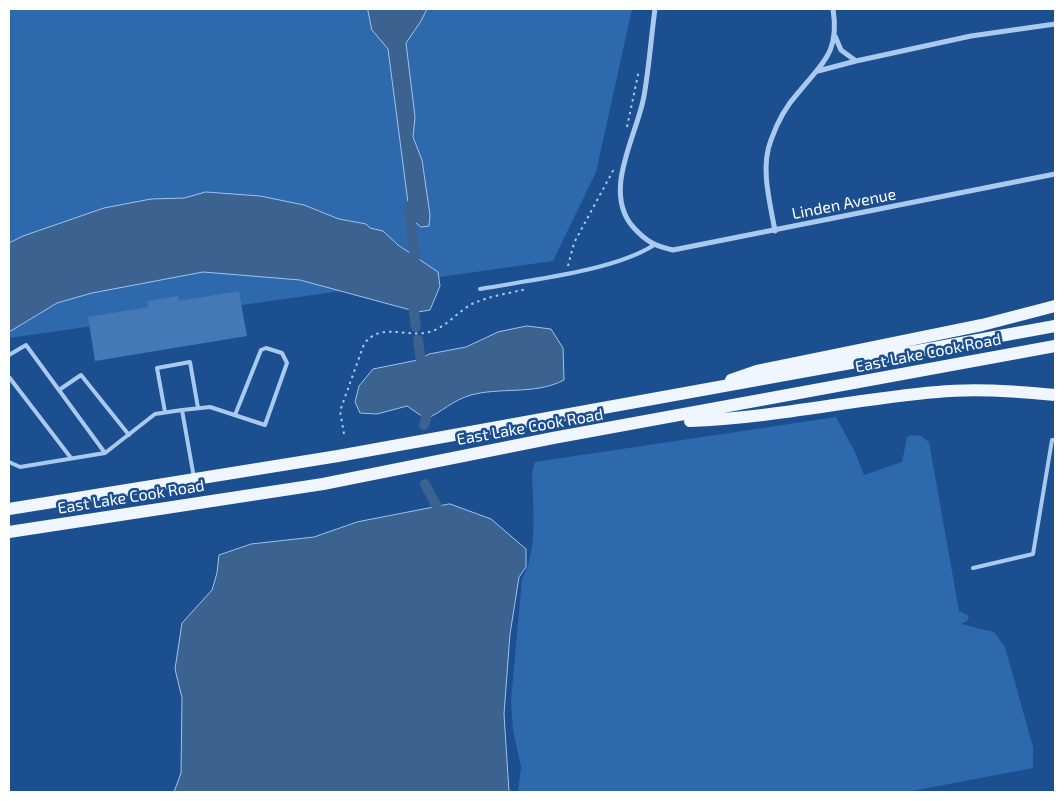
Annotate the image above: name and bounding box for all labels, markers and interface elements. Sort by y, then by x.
street label: Linden Avenue [790,184,898,224]
street label: East Lake Cook Road [853,329,1003,377]
street label: East Lake Cook Road [455,405,605,449]
street label: East Lake Cook Road [56,476,206,518]

